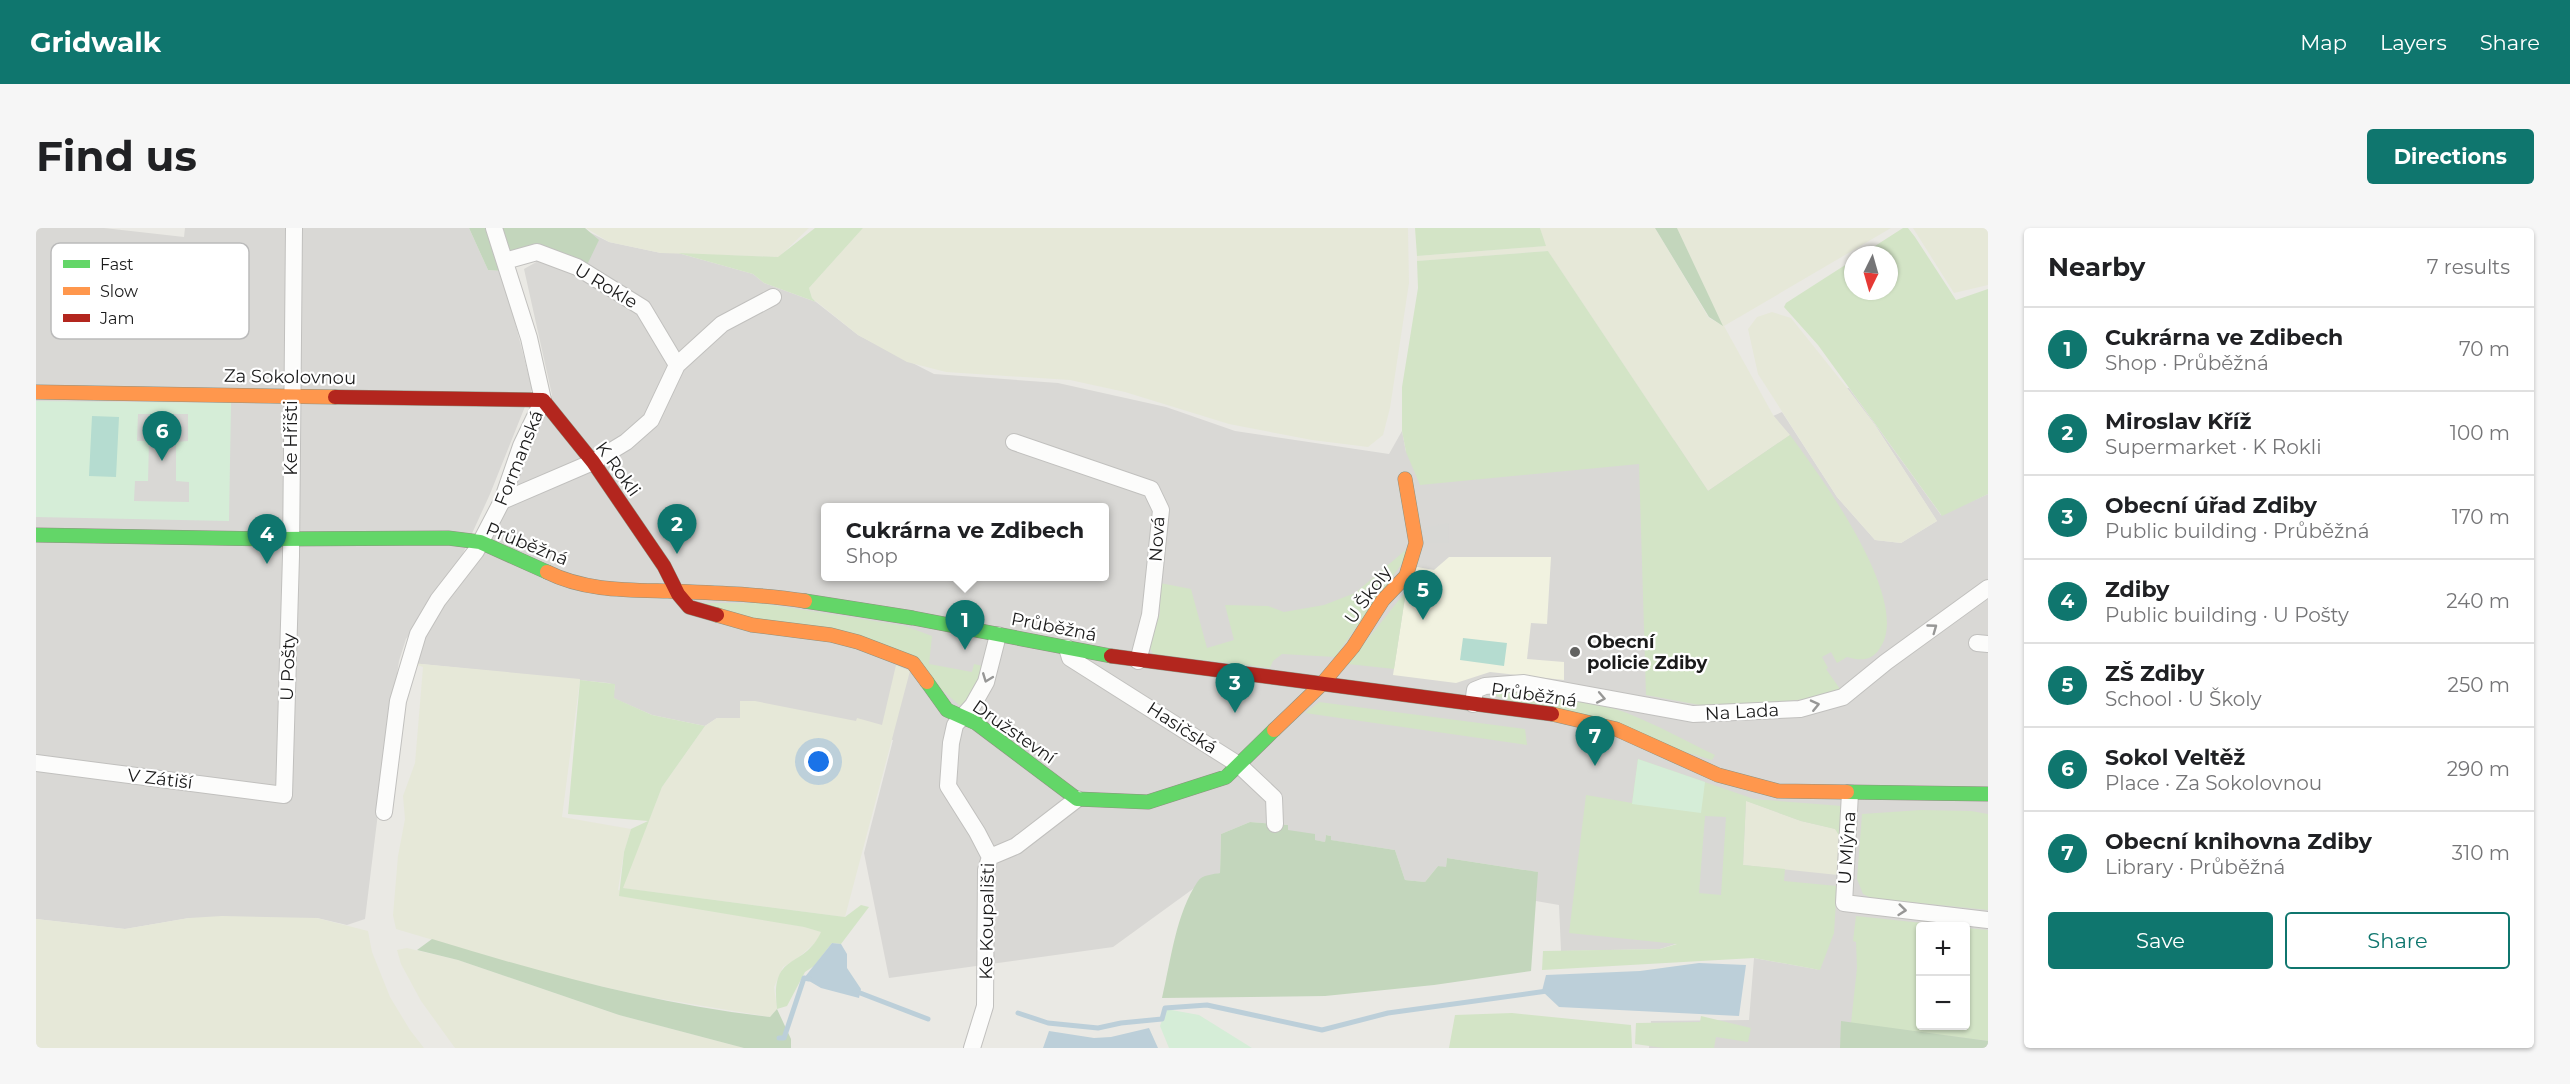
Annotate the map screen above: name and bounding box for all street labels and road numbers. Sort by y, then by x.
street label: U Rokle [570,259,642,313]
street label: Za Sokolovnou [224,365,356,389]
street label: Ke Hřišti [280,400,302,476]
street label: Formanská [490,407,548,509]
street label: K Rokli [591,437,645,501]
street label: Nová [1144,515,1170,563]
street label: Průběžná [483,518,571,570]
street label: U Školy [1340,562,1397,628]
street label: Průběžná [1009,608,1099,646]
street label: U Pošty [276,632,300,701]
street label: Průběžná [1489,678,1579,712]
street label: Družstevní [968,695,1061,769]
street label: Hasičská [1143,697,1221,759]
street label: Na Lada [1704,699,1780,725]
street label: V Zátiší [126,764,195,794]
street label: U Mlýna [1833,811,1861,885]
street label: Ke Koupališti [975,862,999,980]

